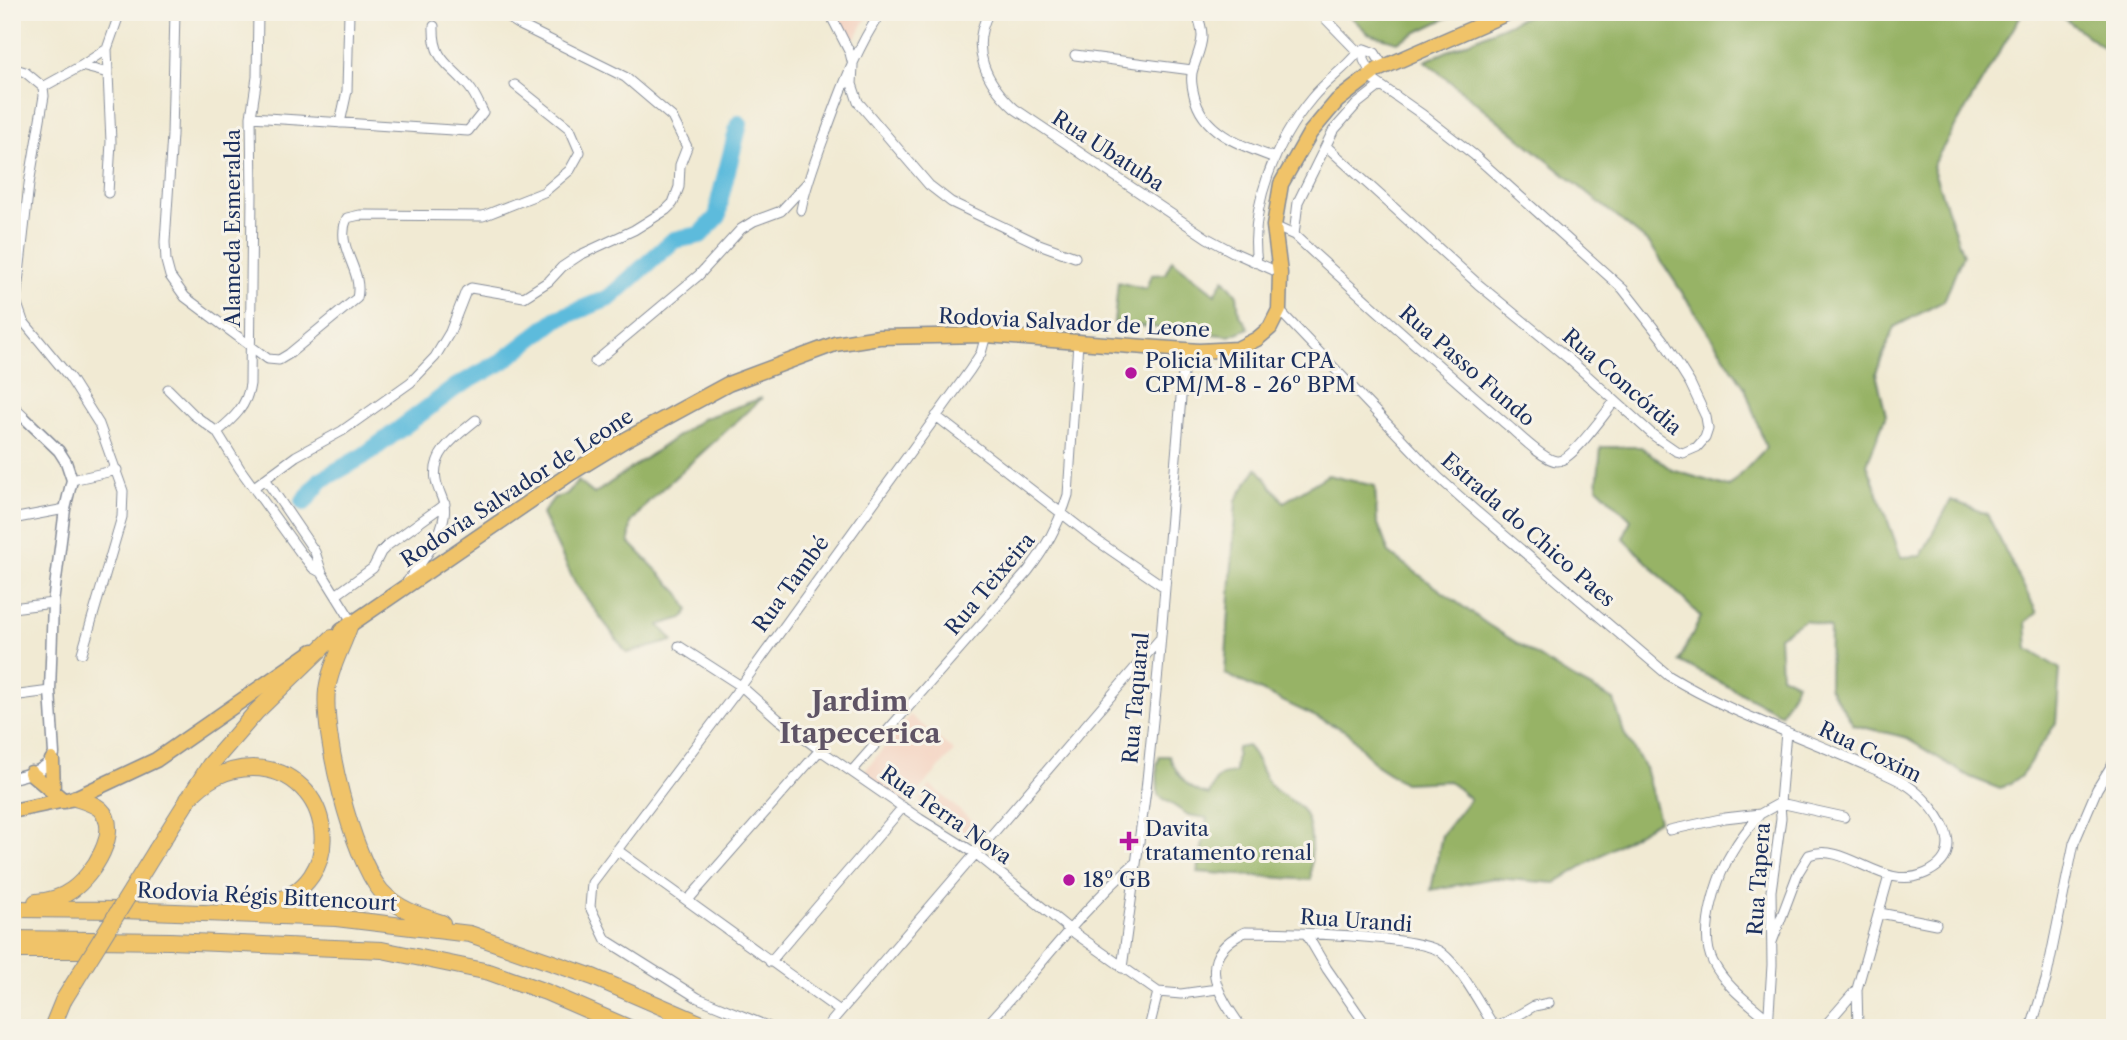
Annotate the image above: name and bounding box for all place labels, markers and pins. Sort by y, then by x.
place label: Policia Militar CPA CPM/M-8 - 26º BPM [1145,348,1356,397]
marker: Policia Militar CPA CPM/M-8 - 26º BPM [1123,365,1139,381]
place label: Davita tratamento renal [1145,816,1312,865]
marker: Davita tratamento renal [1119,831,1139,851]
place label: 18º GB [1083,867,1151,892]
marker: 18º GB [1061,872,1077,888]

